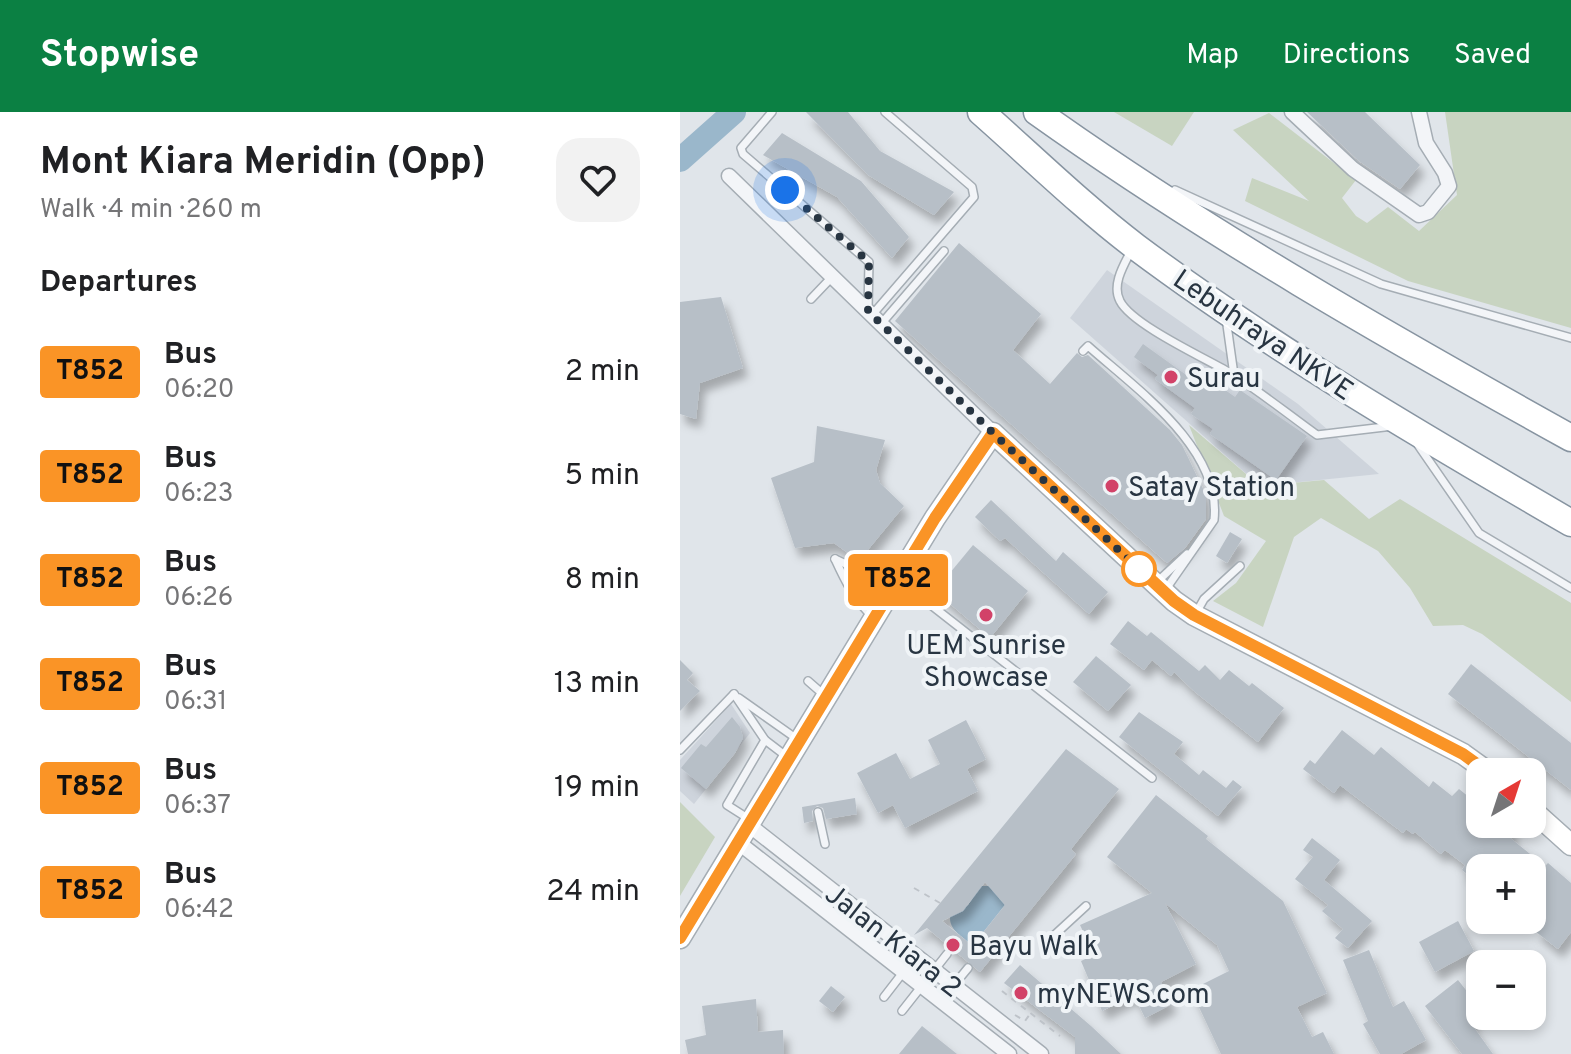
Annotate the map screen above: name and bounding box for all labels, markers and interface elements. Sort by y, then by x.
text: Stopwise [40,32,199,81]
text: Map [1186,38,1239,74]
text: Directions [1283,38,1410,74]
text: Saved [1454,38,1531,74]
button: heart [556,138,640,222]
text: Mont Kiara Meridin (Opp) [40,139,486,188]
your location [765,170,805,210]
text: Walk · 4 min · 260 m [40,194,262,227]
street label: Lebuhraya NKVE [1165,263,1359,410]
text: Departures [40,265,198,302]
text: Bus [164,337,217,374]
text: T852 [56,354,124,390]
text: 2 min [565,354,640,391]
place label: Surau [1187,362,1261,398]
marker: Surau [1162,368,1180,386]
text: 06:20 [164,374,235,407]
text: Bus [164,441,217,478]
text: T852 [56,458,124,494]
text: 5 min [564,458,640,495]
place label: Satay Station [1128,471,1295,507]
marker: Satay Station [1103,477,1121,495]
text: 06:23 [164,478,234,511]
text: Bus [164,545,217,582]
unlabelled marker [1122,552,1156,586]
line badge: T852 [842,554,954,606]
text: T852 [56,562,124,598]
text: 8 min [565,562,640,599]
text: T852 [864,562,932,598]
text: 06:26 [164,582,233,615]
marker: UEM Sunrise Showcase [977,606,995,624]
place label: UEM Sunrise Showcase [906,629,1066,697]
text: Bus [164,649,217,686]
text: T852 [56,666,124,702]
text: 13 min [554,666,640,703]
text: 06:31 [164,686,227,719]
text: Bus [164,753,217,790]
north arrow [1466,758,1546,838]
map controls [1466,758,1546,1030]
text: T852 [56,770,124,806]
text: 19 min [554,770,640,807]
text: 06:37 [164,790,231,823]
button: + [1466,854,1546,934]
text: Bus [164,857,217,894]
text: T852 [56,874,124,910]
text: 24 min [546,874,640,911]
street label: Jalan Kiara 2 [816,878,968,1007]
text: 06:42 [164,894,234,927]
place label: Bayu Walk [969,930,1099,966]
marker: Bayu Walk [944,936,962,954]
button: − [1466,950,1546,1030]
place label: myNEWS.com [1037,978,1210,1014]
marker: myNEWS.com [1012,984,1030,1002]

